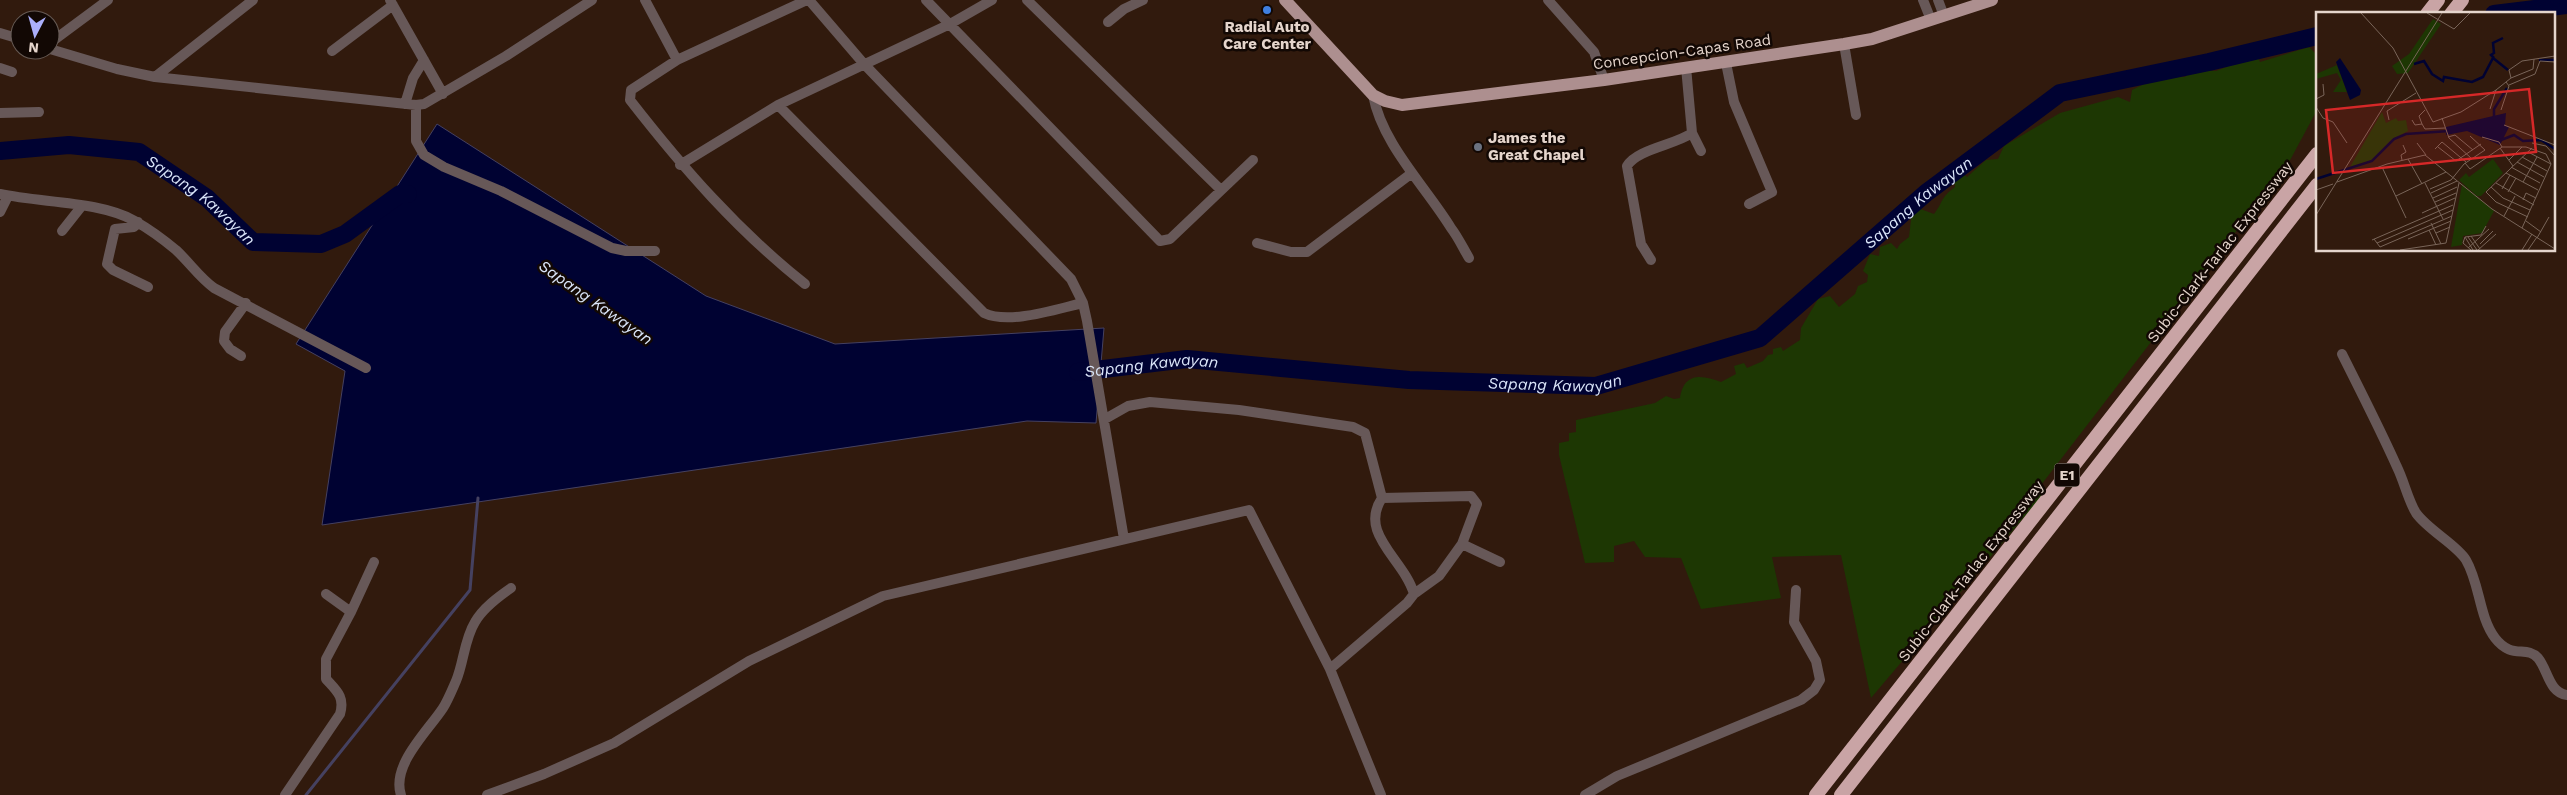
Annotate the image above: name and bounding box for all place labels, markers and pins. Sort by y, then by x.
marker: Radial Auto Care Center [1261,4,1273,16]
place label: Radial Auto Care Center [1223,18,1312,53]
place label: James the Great Chapel [1488,129,1584,164]
marker: James the Great Chapel [1472,141,1484,153]

